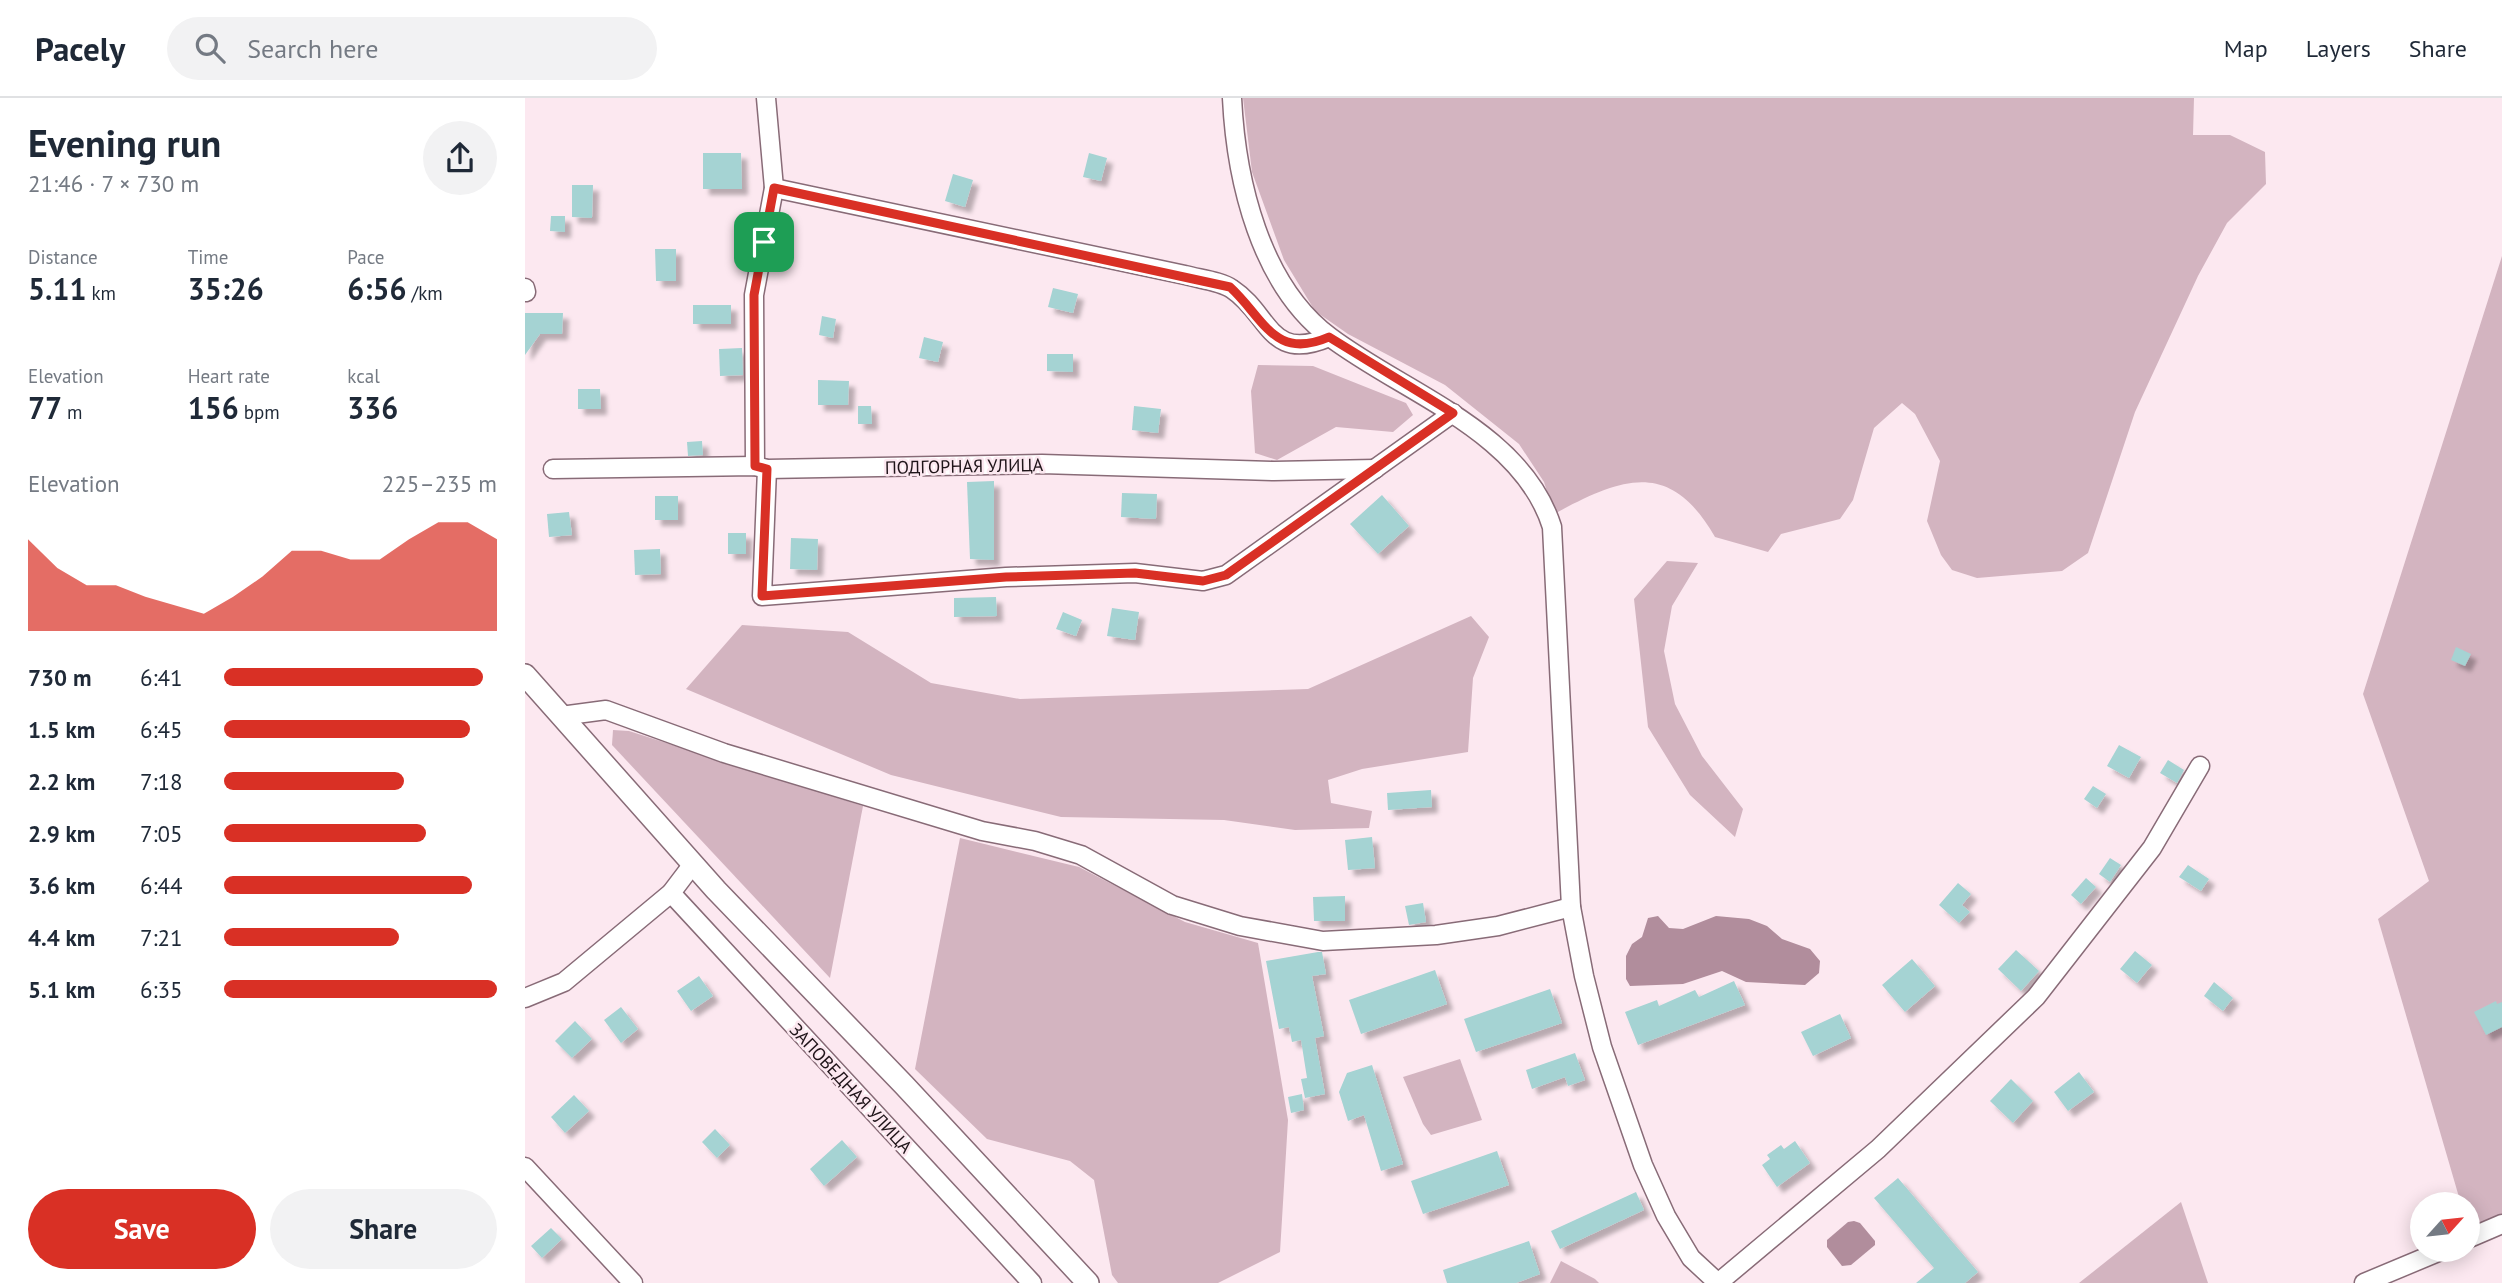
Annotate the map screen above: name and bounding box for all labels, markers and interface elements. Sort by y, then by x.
search box [167,17,657,80]
text: Pacely [35,27,125,70]
icon: search [191,29,229,67]
text: Search here [247,32,378,65]
text: Map [2224,33,2268,64]
text: Layers [2306,33,2371,64]
text: Share [2409,33,2467,64]
text: Evening run [28,118,221,167]
button: share [423,121,497,195]
text: 21:46 · 7 × 730 m [28,169,199,198]
pin [734,212,794,272]
icon: arrive [745,223,783,261]
text: Distance [28,245,98,269]
text: Time [188,245,228,269]
text: Pace [347,245,385,269]
text: 5.11 [28,269,86,308]
text: 35:26 [188,269,264,308]
text: 6:56 [347,269,406,308]
text: km [86,281,116,305]
text: /km [406,281,443,305]
text: Elevation [28,364,104,388]
text: Heart rate [188,364,270,388]
text: kcal [347,364,380,388]
text: 77 [28,388,62,427]
text: 156 [188,388,239,427]
text: 336 [347,388,398,427]
text: m [62,400,83,424]
text: bpm [239,400,280,424]
street label: ПОДГОРНАЯ УЛИЦА [885,453,1044,479]
text: Elevation [28,469,120,498]
text: 225–235 m [382,469,497,498]
text: 730 m [28,663,91,692]
text: 6:41 [140,663,183,692]
text: 1.5 km [28,715,95,744]
text: 6:45 [140,715,183,744]
text: 2.2 km [28,767,95,796]
text: 7:18 [140,767,183,796]
text: 2.9 km [28,819,95,848]
text: 7:05 [140,819,183,848]
text: 3.6 km [28,871,95,900]
text: 6:44 [140,871,183,900]
text: 4.4 km [28,923,95,952]
text: 7:21 [140,923,183,952]
text: 5.1 km [28,975,95,1004]
text: 6:35 [140,975,183,1004]
street label: ЗАПОВЕДНАЯ УЛИЦА [785,1018,918,1158]
button: Save [28,1189,256,1269]
button: Share [270,1189,497,1269]
north arrow [2410,1192,2480,1262]
map controls [2410,1192,2480,1262]

